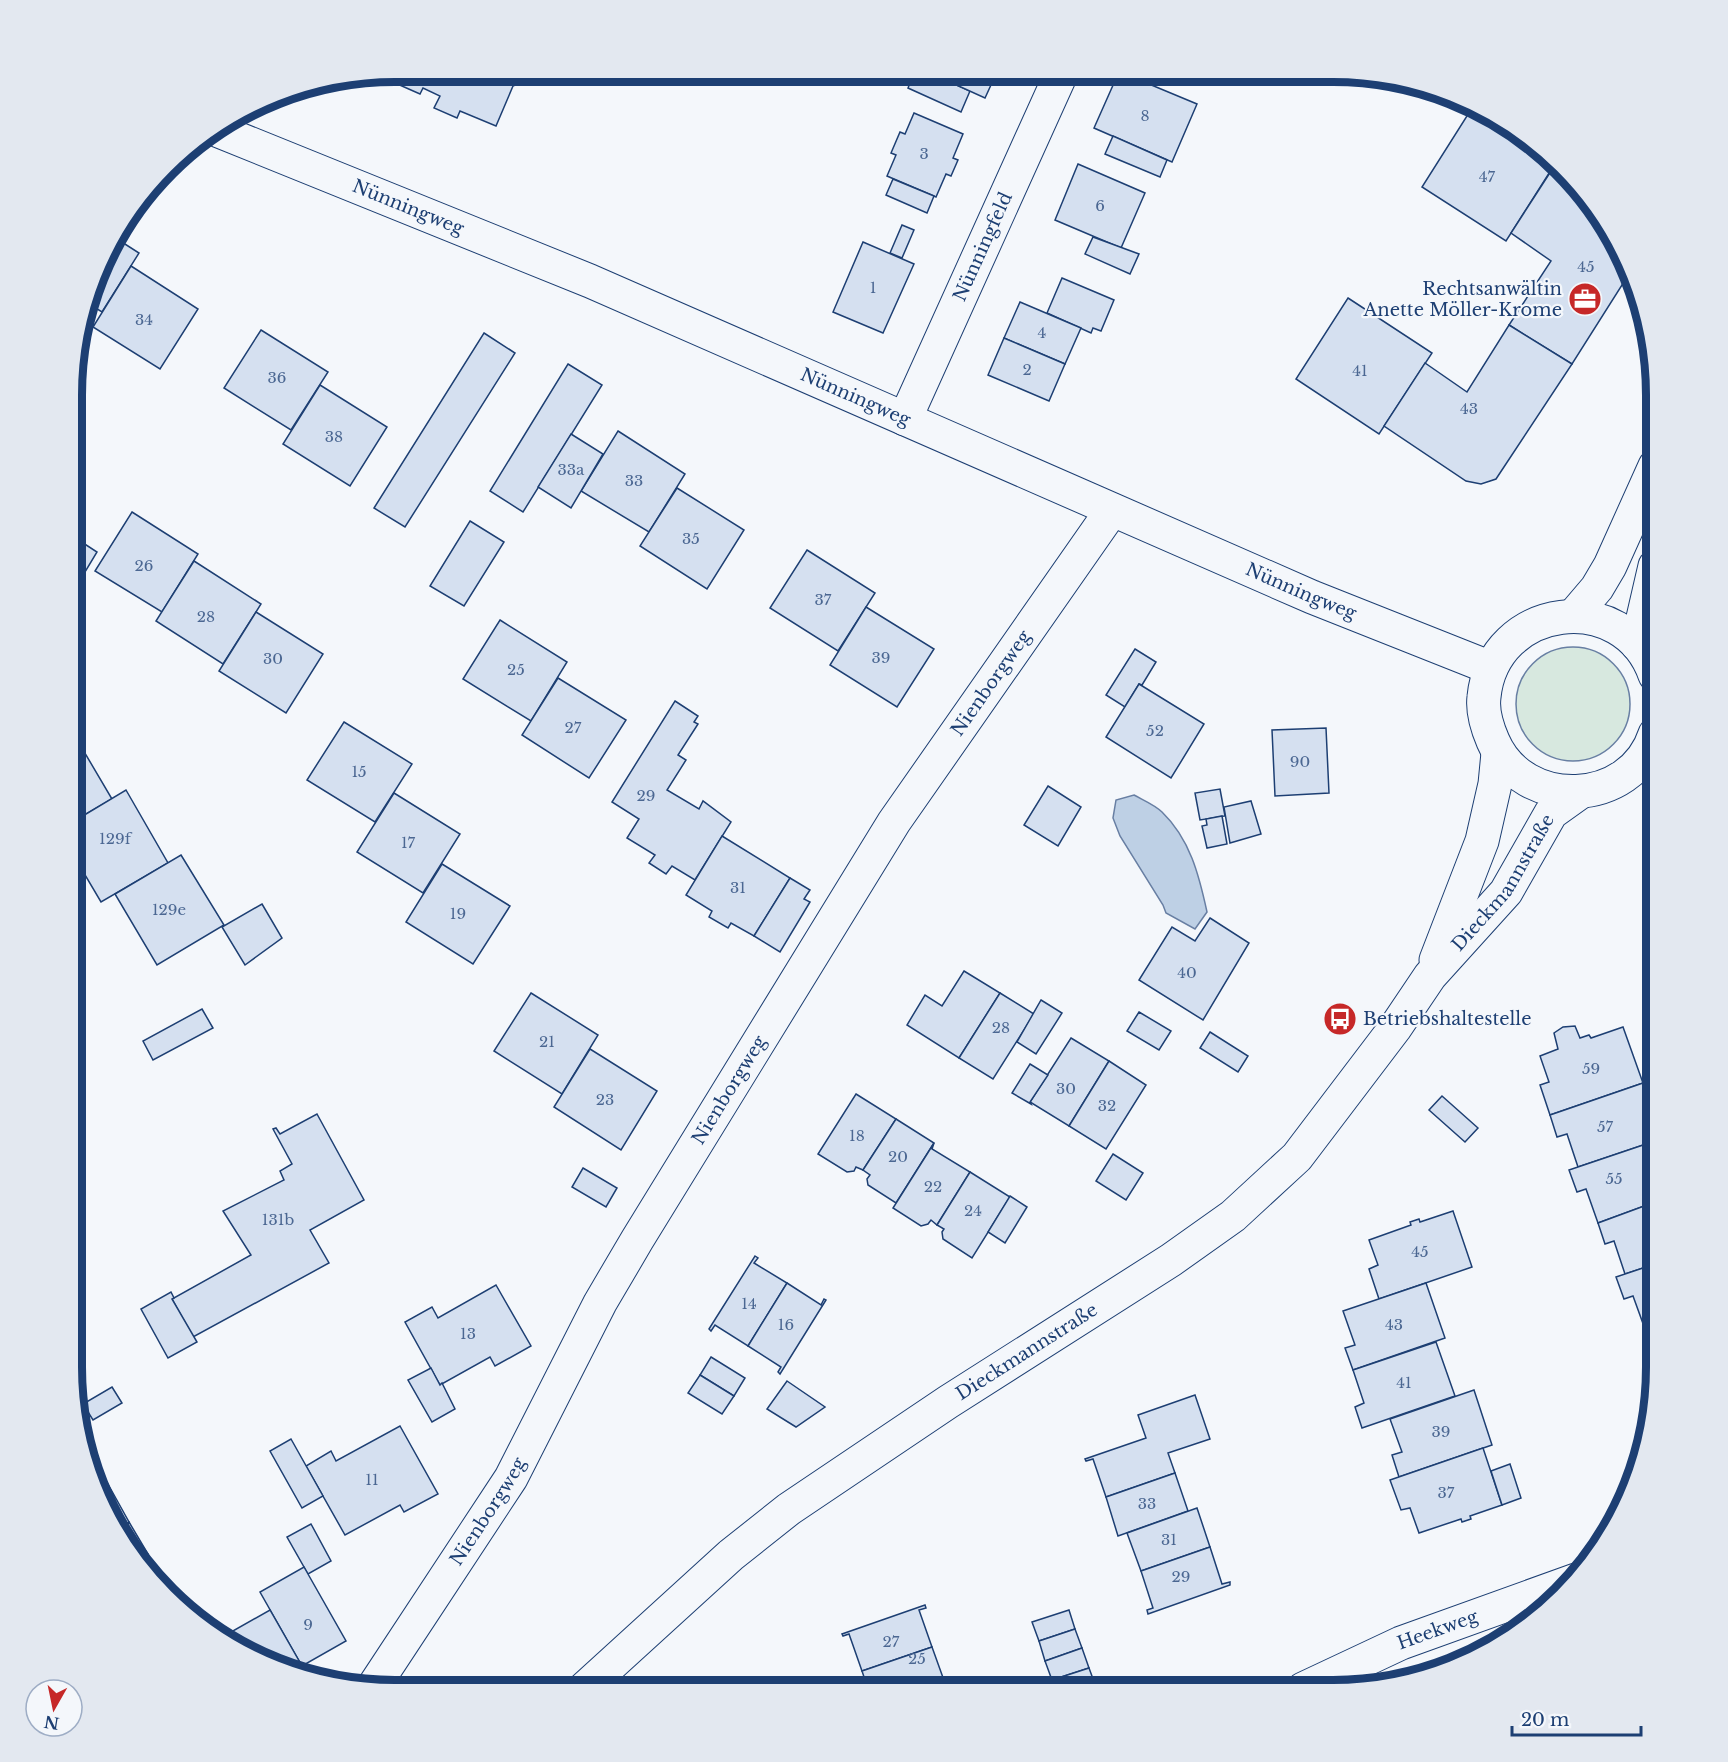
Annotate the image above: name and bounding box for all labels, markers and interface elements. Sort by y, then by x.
house number: 8 [1140,106,1150,125]
house number: 3 [919,144,929,163]
house number: 47 [1479,167,1496,186]
street label: Nünningweg [349,175,467,240]
street label: Nünningfeld [949,189,1017,305]
house number: 6 [1095,196,1105,215]
house number: 45 [1577,257,1595,276]
house number: 1 [870,278,876,297]
place label: Rechtsanwältin Anette Möller-Krome [1362,278,1562,321]
office icon: Rechtsanwältin Anette Möller-Krome [1567,281,1603,317]
house number: 34 [135,310,153,329]
house number: 4 [1038,323,1046,342]
house number: 2 [1022,360,1032,379]
house number: 41 [1352,361,1368,380]
street label: Nünningweg [797,363,914,431]
house number: 36 [268,368,286,387]
house number: 43 [1460,399,1478,418]
house number: 38 [325,427,343,446]
house number: 33a [558,460,585,479]
house number: 33 [625,471,643,490]
house number: 35 [682,529,700,548]
house number: 26 [135,556,153,575]
street label: Nünningweg [1242,558,1360,625]
house number: 37 [815,590,832,609]
house number: 28 [197,607,215,626]
street label: Nienborgweg [946,626,1036,740]
house number: 39 [872,648,890,667]
house number: 30 [263,649,283,668]
house number: 25 [507,660,525,679]
house number: 27 [565,718,582,737]
house number: 52 [1146,721,1164,740]
house number: 90 [1290,752,1310,771]
house number: 15 [351,762,367,781]
house number: 29 [637,786,655,805]
street label: Dieckmannstraße [1447,810,1559,956]
house number: 129f [99,829,133,848]
house number: 17 [401,833,416,852]
house number: 31 [730,878,746,897]
house number: 129e [152,900,186,919]
house number: 19 [450,904,466,923]
house number: 40 [1177,963,1197,982]
bus stop icon: Betriebshaltestelle [1322,1001,1358,1037]
place label: Betriebshaltestelle [1363,1008,1532,1030]
house number: 28 [992,1018,1010,1037]
street label: Nienborgweg [687,1031,771,1149]
house number: 21 [539,1032,555,1051]
house number: 59 [1582,1059,1600,1078]
house number: 30 [1056,1079,1076,1098]
house number: 23 [596,1090,614,1109]
house number: 32 [1098,1096,1116,1115]
house number: 57 [1597,1117,1613,1136]
house number: 18 [849,1126,865,1145]
house number: 20 [888,1147,908,1166]
house number: 55 [1605,1169,1623,1188]
house number: 22 [924,1177,942,1196]
house number: 24 [964,1201,982,1220]
house number: 131b [262,1210,294,1229]
house number: 45 [1411,1242,1429,1261]
house number: 14 [741,1294,757,1313]
street label: Dieckmannstraße [952,1299,1102,1405]
house number: 16 [778,1315,794,1334]
house number: 43 [1385,1315,1403,1334]
house number: 13 [460,1324,476,1343]
house number: 41 [1396,1373,1412,1392]
house number: 39 [1432,1422,1450,1441]
street label: Nienborgweg [445,1454,531,1570]
house number: 11 [365,1470,379,1489]
house number: 37 [1438,1483,1455,1502]
house number: 33 [1138,1494,1156,1513]
house number: 31 [1161,1530,1177,1549]
house number: 29 [1172,1567,1190,1586]
street label: Heekweg [1394,1605,1481,1654]
house number: 9 [303,1615,313,1634]
house number: 27 [883,1632,900,1651]
house number: 25 [908,1649,926,1668]
north arrow [24,1678,84,1738]
scale bar [1512,1699,1641,1737]
text: 20 m [1521,1709,1569,1731]
text: N [43,1712,61,1734]

